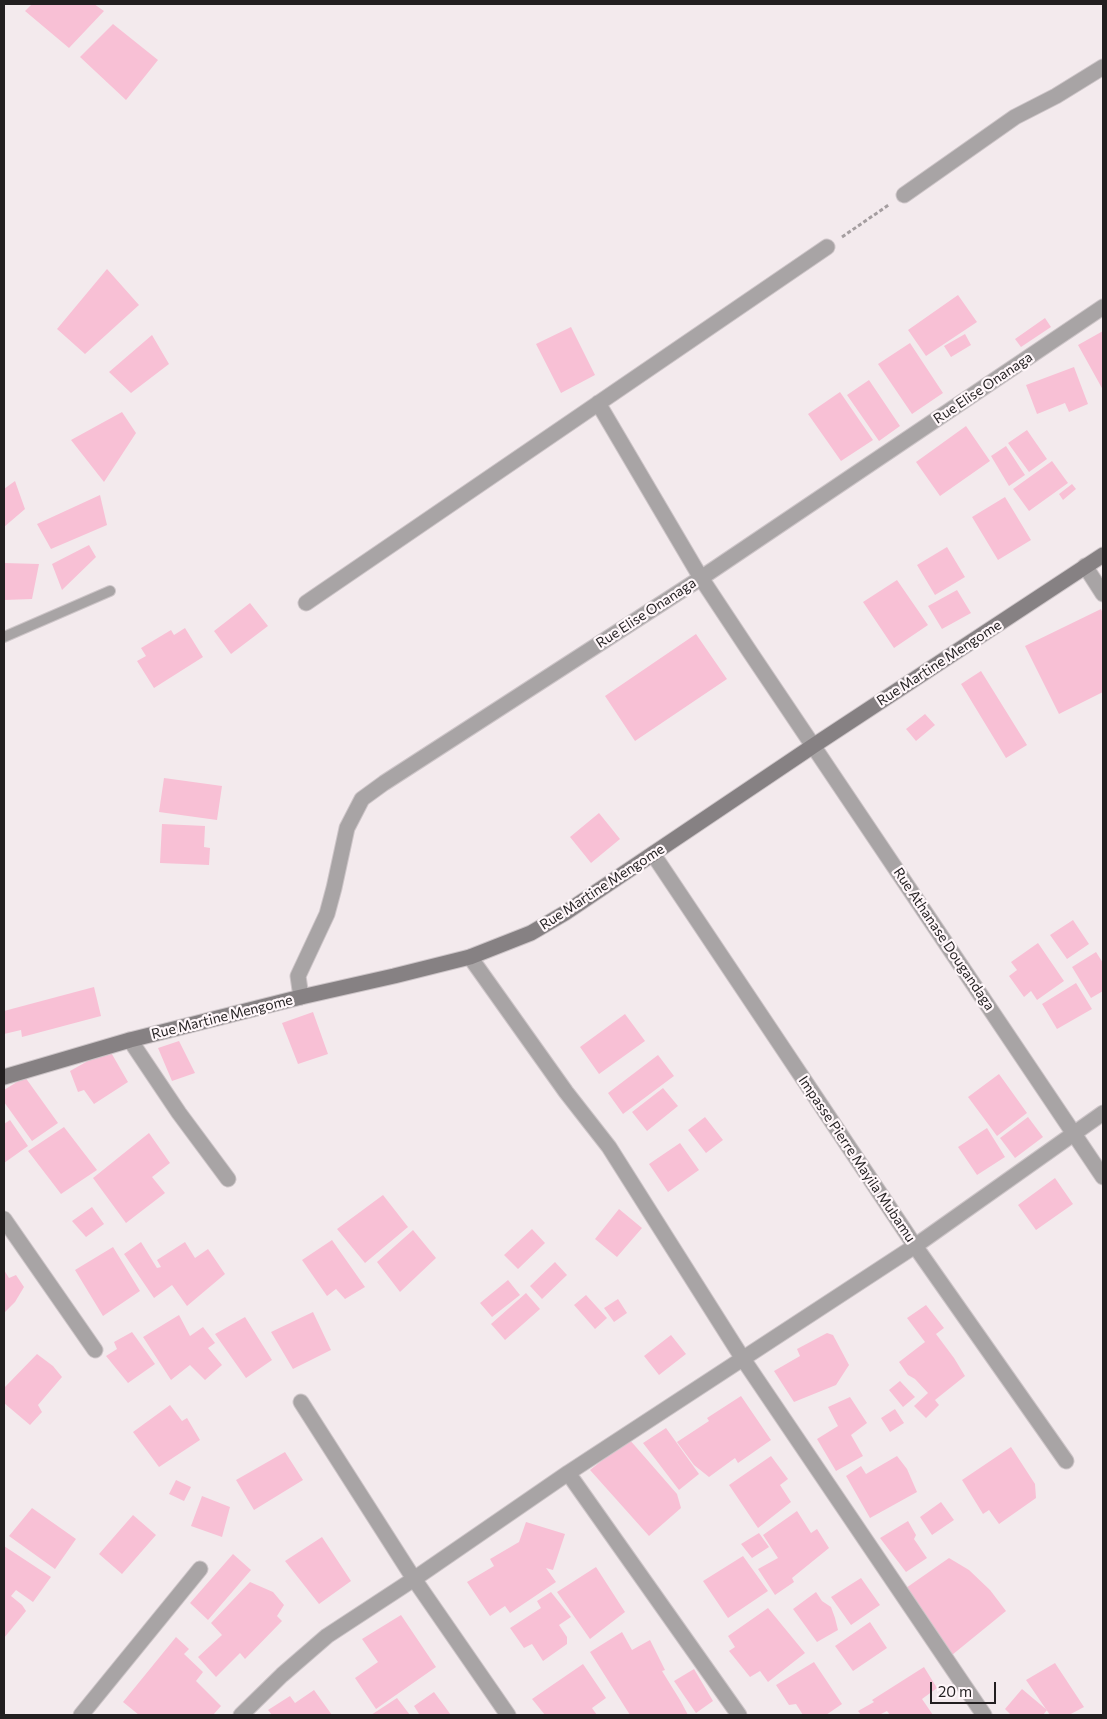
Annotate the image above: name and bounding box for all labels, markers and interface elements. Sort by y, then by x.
street label: Rue Elise Onanaga [930,349,1036,427]
street label: Rue Elise Onanaga [593,574,699,652]
street label: Rue Martine Mengome [874,616,1004,710]
street label: Rue Martine Mengome [537,840,667,934]
street label: Rue Athanase Dougandaga [890,864,998,1014]
street label: Rue Martine Mengome [150,991,294,1043]
street label: Impasse Pierre Mayila Mubamu [795,1073,919,1245]
scale bar [932,1672,998,1704]
text: 20 m [938,1682,972,1700]

